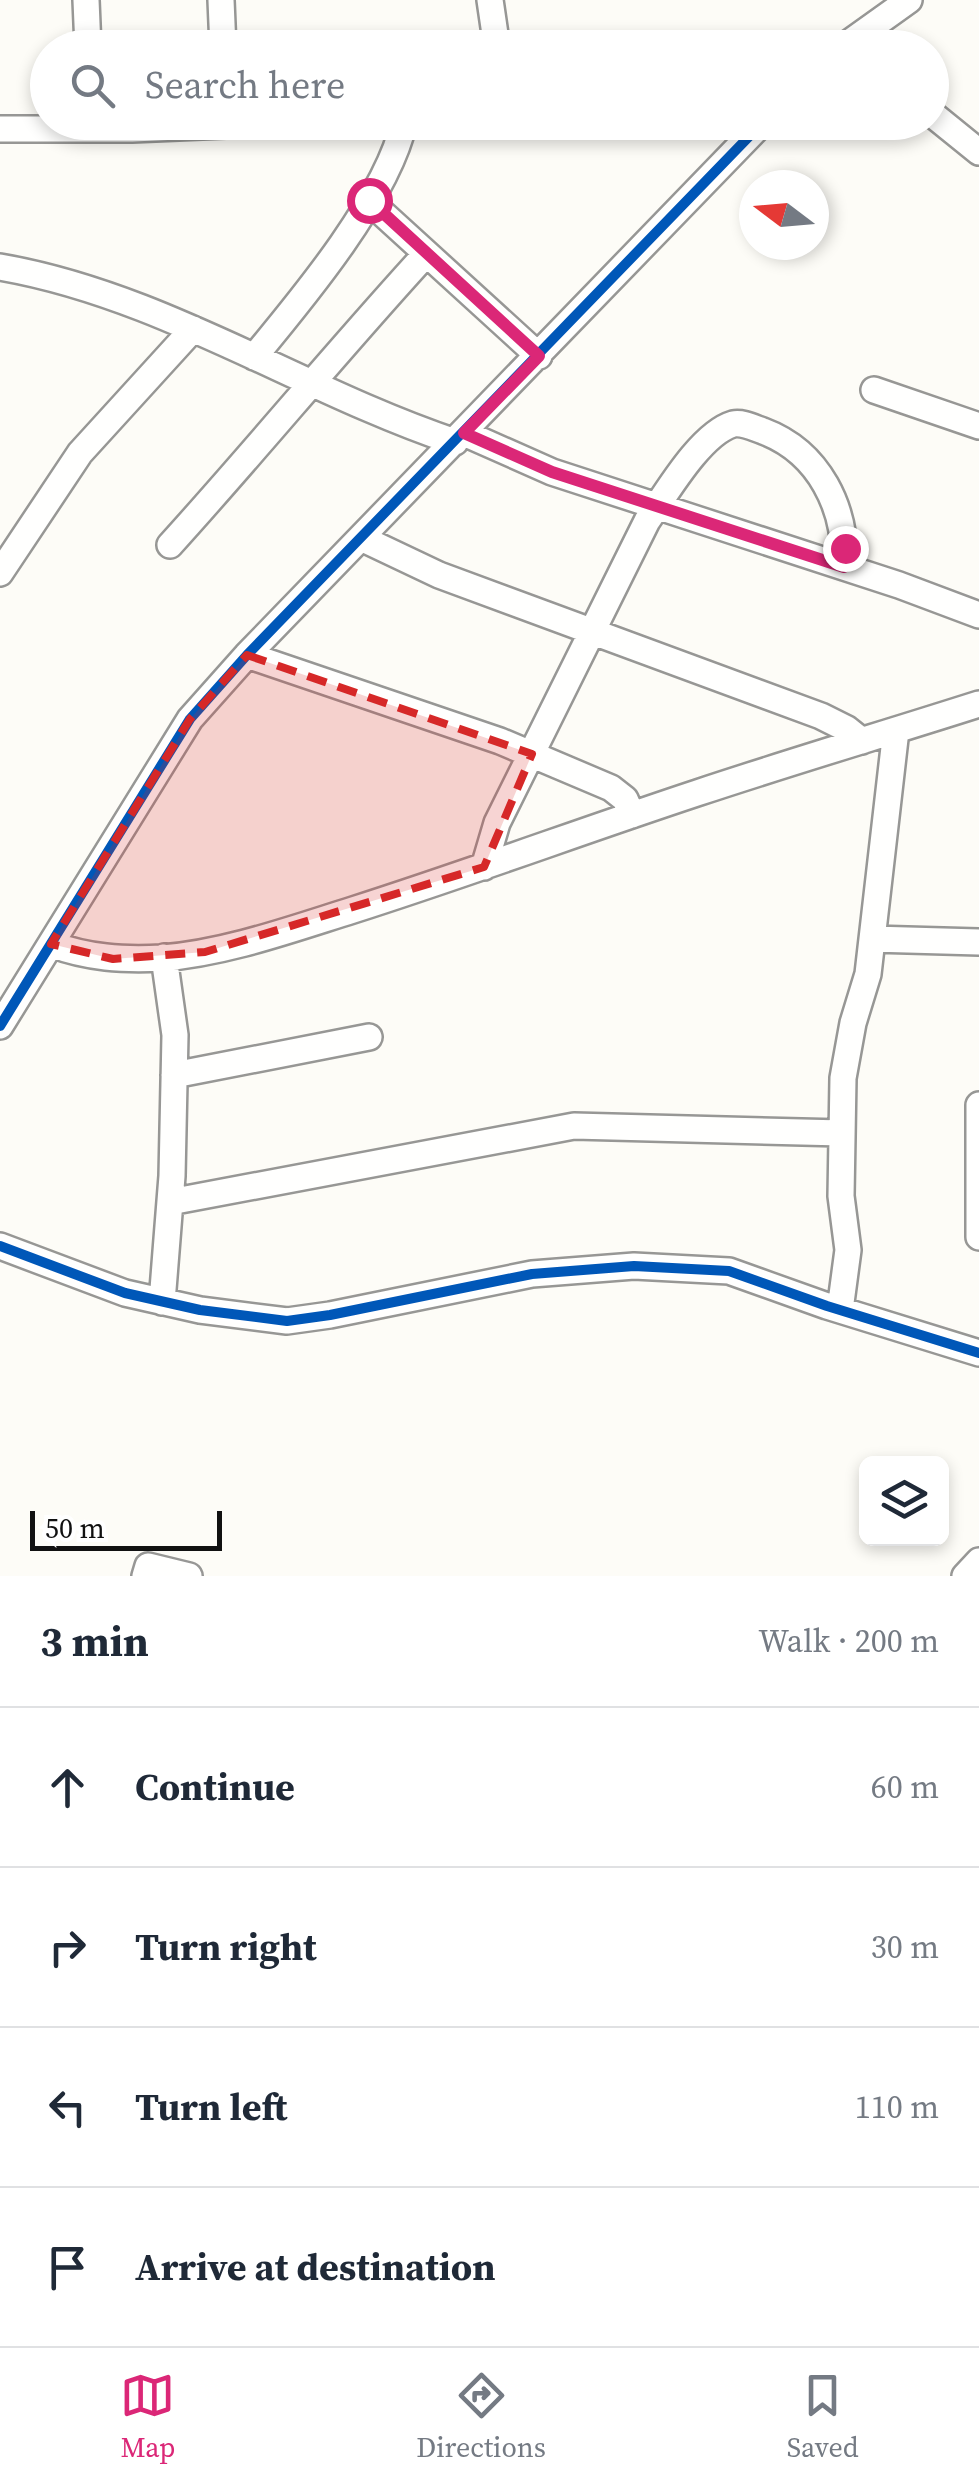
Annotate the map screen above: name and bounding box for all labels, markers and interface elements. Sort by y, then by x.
search box [30,30,949,140]
icon: search [65,58,120,113]
text: Search here [145,59,345,111]
north arrow [739,170,829,260]
route start [347,178,393,224]
route end [823,526,869,572]
map controls [859,1456,949,1546]
button: layers [859,1456,949,1546]
scale bar [30,1506,222,1550]
text: 50 m [45,1509,105,1547]
text: 3 min [40,1612,149,1670]
text: Walk · 200 m [758,1619,939,1663]
icon: ahead [40,1760,95,1815]
text: Continue [135,1761,295,1813]
text: 60 m [871,1765,939,1809]
icon: right [40,1920,95,1975]
text: Turn right [135,1921,317,1973]
text: 30 m [871,1925,939,1969]
icon: left [40,2080,95,2135]
text: Turn left [135,2081,287,2133]
text: 110 m [855,2085,939,2129]
icon: arrive [40,2240,95,2295]
text: Arrive at destination [135,2241,496,2293]
tab: Map [120,2368,175,2466]
tab: Directions [416,2368,546,2466]
tab: Saved [787,2368,859,2466]

